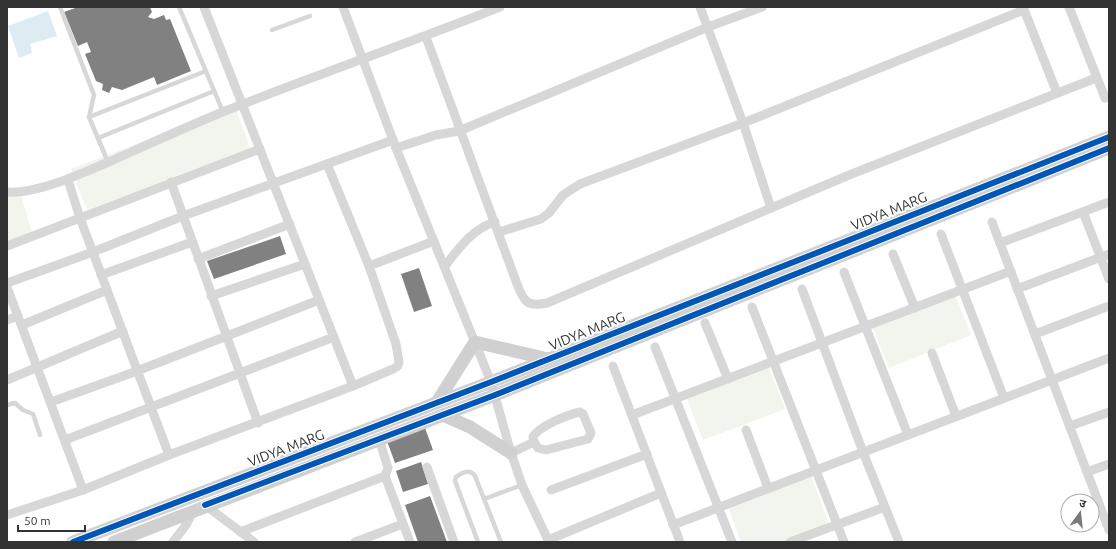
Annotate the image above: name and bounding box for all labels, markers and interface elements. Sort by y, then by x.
street label: VIDYA MARG [849,189,929,233]
street label: VIDYA MARG [547,309,627,353]
street label: VIDYA MARG [246,426,326,470]
north arrow [1060,493,1100,533]
text: उ [1078,497,1088,510]
scale bar [18,507,85,533]
text: 50 m [24,514,51,527]

